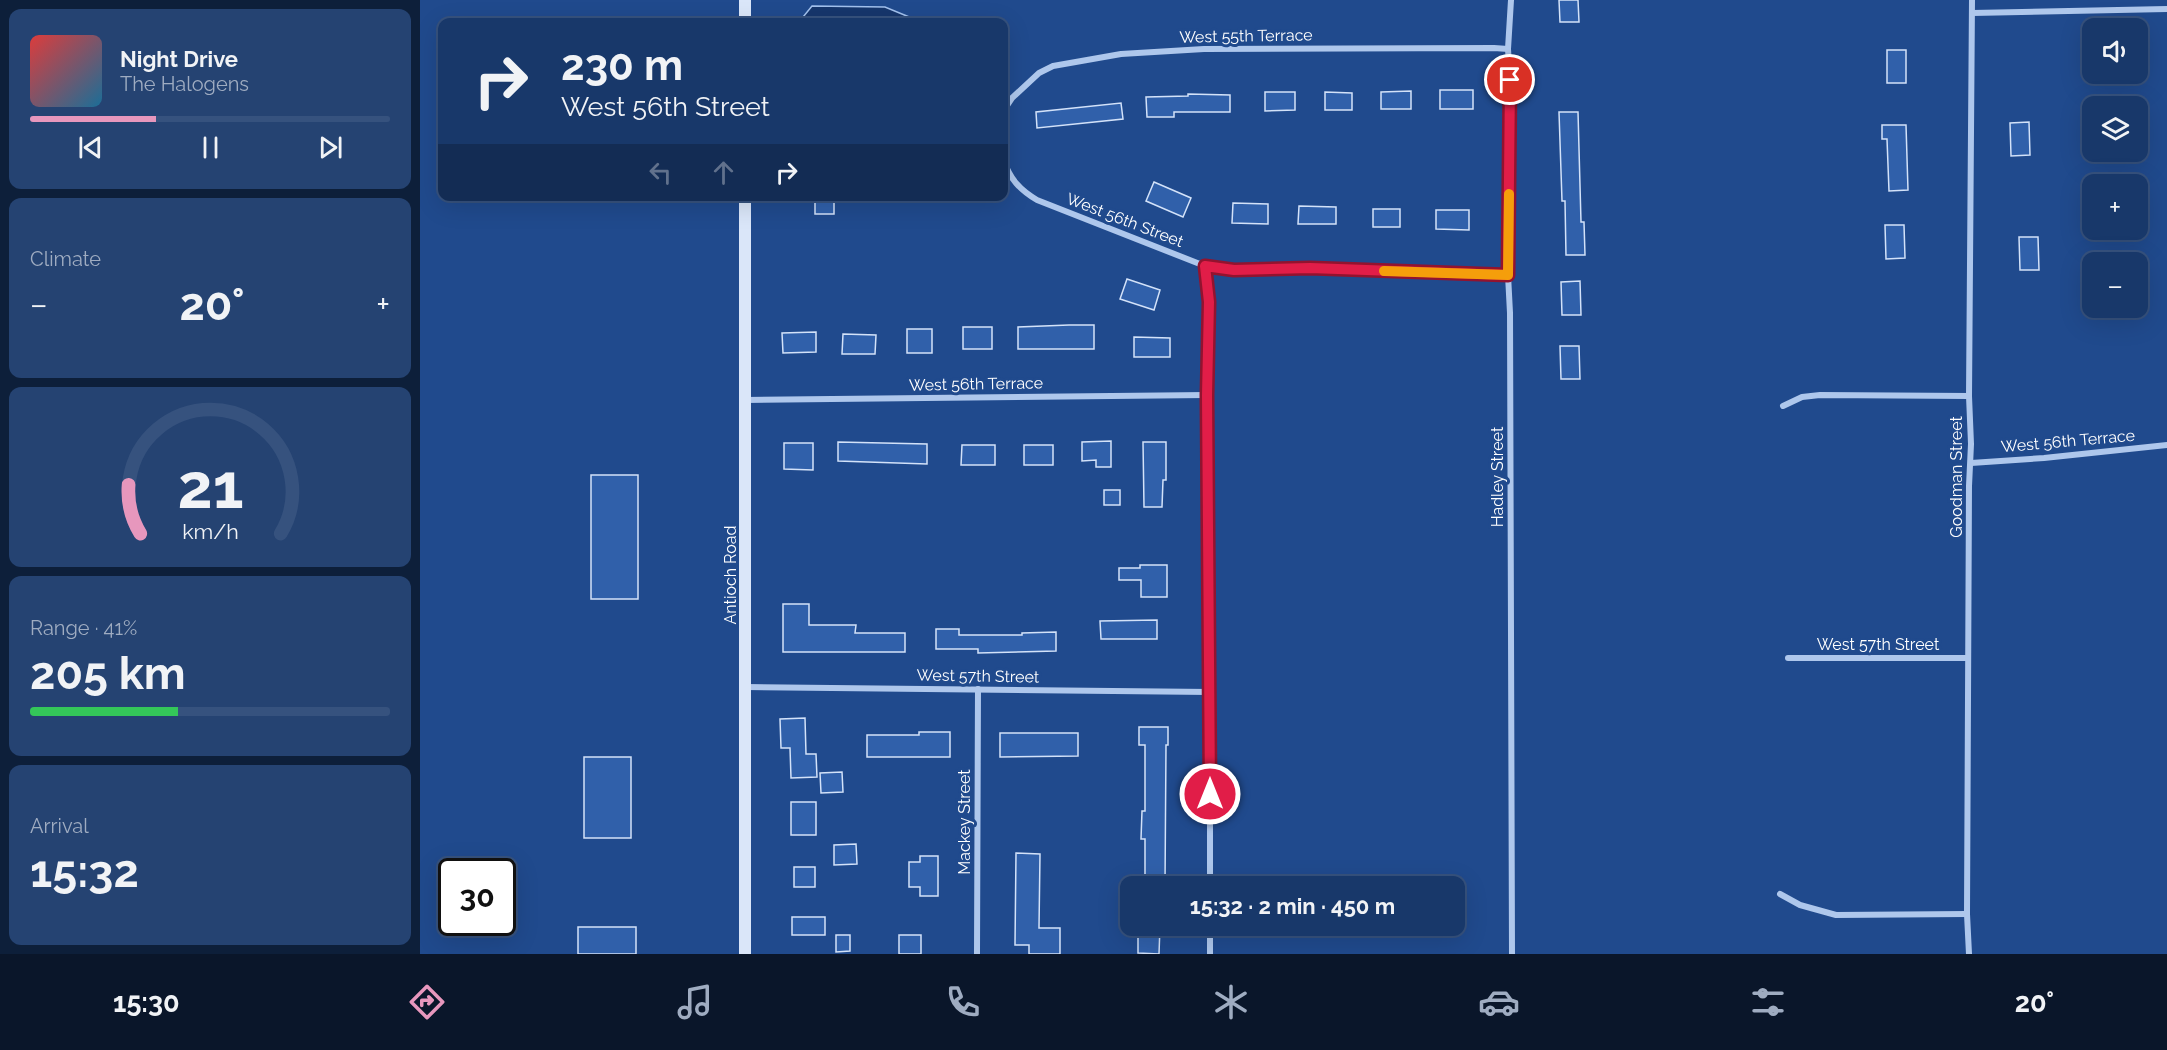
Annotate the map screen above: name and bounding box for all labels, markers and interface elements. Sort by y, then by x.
map controls [2082,18,2148,318]
button: sound [2082,18,2148,84]
street label: West 55th Terrace [1179,25,1313,47]
text: 230 m [561,41,683,90]
icon: right [462,42,540,120]
text: Night Drive [120,46,238,72]
pin [1484,54,1535,105]
icon: arrive [1493,63,1526,96]
text: The Halogens [120,72,249,96]
text: West 56th Street [561,91,770,122]
button: layers [2082,96,2148,162]
icon: previous [74,131,107,164]
icon: pause [194,131,227,164]
icon: next [314,131,347,164]
icon: left [644,156,677,189]
icon: ahead [707,156,740,189]
icon: right [770,156,803,189]
button: + [2082,174,2148,240]
street label: West 56th Street [1064,189,1187,251]
text: Climate [30,247,101,271]
button: − [2082,252,2148,318]
text: 20° [179,278,245,331]
text: − [30,285,48,324]
text: + [376,285,390,324]
street label: West 56th Terrace [909,373,1043,395]
street label: Goodman Street [1947,416,1966,538]
street label: Hadley Street [1488,426,1507,527]
street label: West 56th Terrace [2000,426,2136,456]
text: 21 [177,449,243,523]
text: km/h [182,519,238,544]
street label: Antioch Road [721,525,740,625]
text: Range · 41% [30,616,137,640]
street label: West 57th Street [1817,635,1940,654]
text: 205 km [30,647,186,700]
street label: West 57th Street [917,665,1040,687]
position arrow [1178,762,1242,826]
street label: Mackey Street [955,769,974,875]
text: Arrival [30,814,89,838]
text: 15:32 [30,845,139,898]
speed limit sign: 30 [438,858,516,936]
text: 15:32 · 2 min · 450 m [1190,893,1395,919]
icon: directions [406,981,448,1023]
icon: music [674,981,716,1023]
icon: phone [942,981,984,1023]
icon: climate [1210,981,1252,1023]
icon: car [1478,981,1520,1023]
icon: filters [1747,981,1789,1023]
text: 15:30 [113,987,180,1018]
text: 20° [2015,987,2054,1018]

